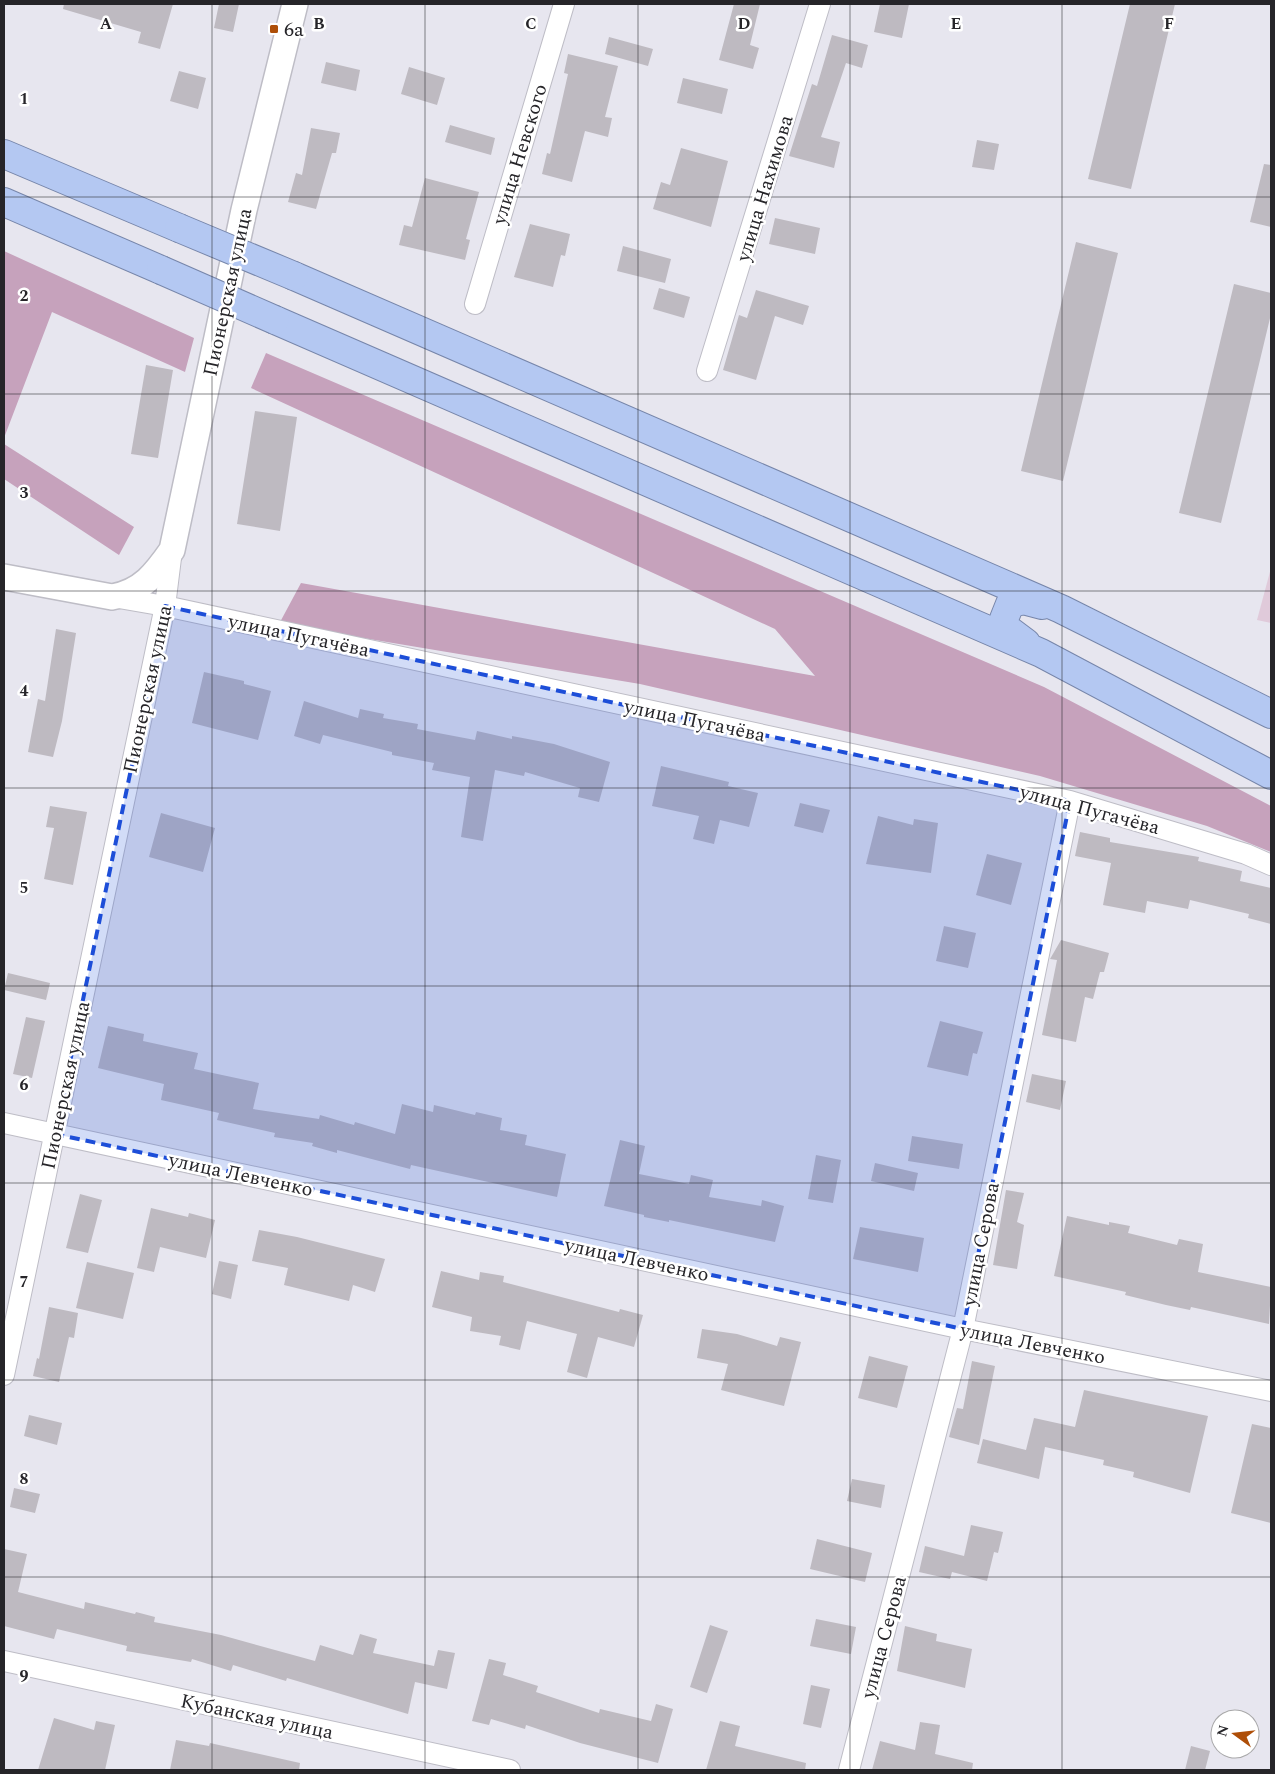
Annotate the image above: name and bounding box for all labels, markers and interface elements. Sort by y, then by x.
text: A [100,12,113,36]
text: B [313,12,325,36]
text: C [525,12,537,36]
text: D [738,12,751,36]
text: E [951,12,961,36]
text: F [1164,12,1174,36]
place label: 6а [284,15,304,45]
marker: 6а [268,23,280,35]
street label: улица Невского [484,80,556,229]
text: 1 [20,87,28,111]
street label: улица Нахимова [728,111,802,266]
street label: Пионерская улица [196,205,260,379]
text: 2 [20,284,29,308]
text: 3 [20,481,29,505]
street label: Пионерская улица [116,602,180,776]
street label: улица Пугачёва [224,606,373,666]
text: 4 [20,679,29,703]
street label: улица Пугачёва [620,691,769,751]
street label: улица Пугачёва [1015,777,1163,843]
text: 5 [20,876,28,900]
street label: Пионерская улица [34,998,98,1172]
text: 6 [20,1073,29,1097]
street label: улица Левченко [165,1145,316,1205]
street label: улица Серова [954,1179,1008,1310]
street label: улица Левченко [561,1230,712,1290]
text: 7 [20,1270,29,1294]
street label: улица Левченко [957,1315,1108,1373]
text: 8 [20,1467,29,1491]
street label: улица Серова [853,1572,915,1703]
text: 9 [20,1664,29,1688]
street label: Кубанская улица [178,1686,336,1748]
north arrow [1210,1709,1260,1759]
text: N [1211,1723,1235,1739]

